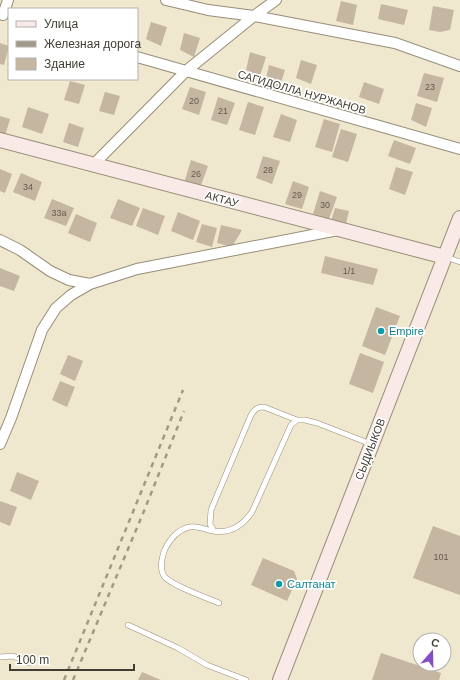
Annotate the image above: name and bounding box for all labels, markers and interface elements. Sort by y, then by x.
legend [8,8,138,80]
text: Улица [44,17,78,31]
text: Железная дорога [44,37,141,51]
text: Здание [44,57,85,71]
street label: САГИДОЛЛА НУРЖАНОВ [236,68,368,116]
house number: 23 [425,82,435,92]
house number: 20 [189,96,199,106]
house number: 21 [218,106,228,116]
house number: 28 [263,165,273,175]
house number: 26 [191,169,201,179]
house number: 34 [23,182,33,192]
street label: АКТАУ [204,189,241,209]
house number: 29 [292,190,302,200]
house number: 30 [320,200,330,210]
house number: 33а [51,208,67,218]
house number: 1/1 [343,266,355,276]
place label: Empire [389,325,424,337]
marker: Empire [376,326,386,336]
street label: СЫДИЫКОВ [353,417,387,481]
house number: 101 [433,552,449,562]
place label: Салтанат [287,578,336,590]
marker: Салтанат [274,579,284,589]
north arrow [412,632,452,672]
text: С [430,636,441,650]
scale bar [10,646,134,672]
text: 100 m [16,653,49,667]

